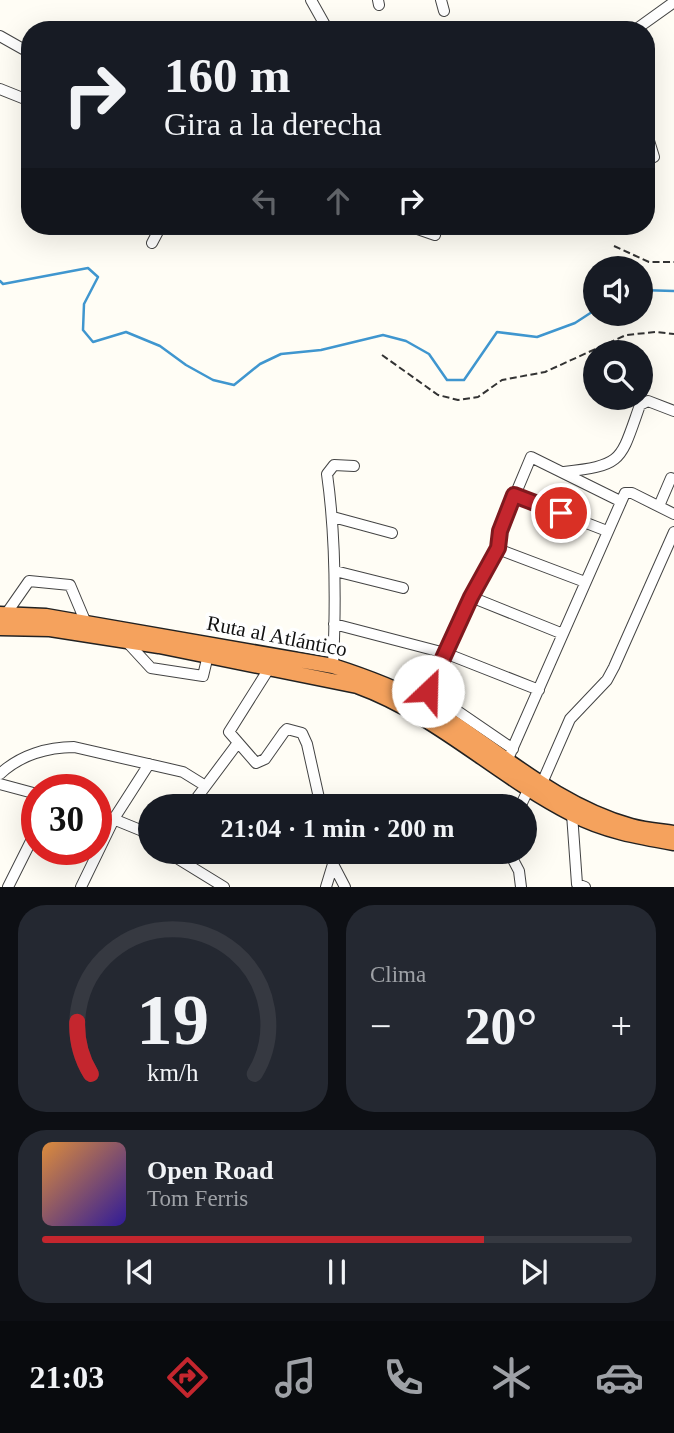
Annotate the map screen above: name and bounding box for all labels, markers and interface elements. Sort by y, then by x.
text: 160 m [164,48,291,103]
icon: right [49,49,140,140]
text: Gira a la derecha [164,106,382,142]
icon: left [246,182,284,220]
icon: ahead [319,182,357,220]
icon: right [392,182,430,220]
map controls [583,256,653,410]
button: sound [583,256,653,326]
button: search [583,340,653,410]
pin [531,483,591,543]
icon: arrive [542,494,580,532]
street label: Ruta al Atlántico [205,611,349,661]
position arrow [391,654,465,728]
speed limit sign: 30 [21,774,112,865]
text: 21:04 · 1 min · 200 m [221,814,455,843]
text: Clima [370,962,426,987]
text: 19 [137,980,209,1061]
text: 20° [465,998,537,1055]
text: − [370,1005,391,1047]
text: + [611,1005,632,1047]
text: km/h [147,1059,199,1086]
text: Open Road [147,1156,273,1185]
text: Tom Ferris [147,1186,248,1211]
icon: previous [121,1253,159,1291]
icon: pause [318,1253,356,1291]
icon: next [515,1253,553,1291]
icon: directions [163,1353,212,1402]
icon: music [271,1353,320,1402]
icon: phone [379,1353,428,1402]
icon: climate [487,1353,536,1402]
icon: car [595,1353,644,1402]
text: 21:03 [30,1359,104,1395]

